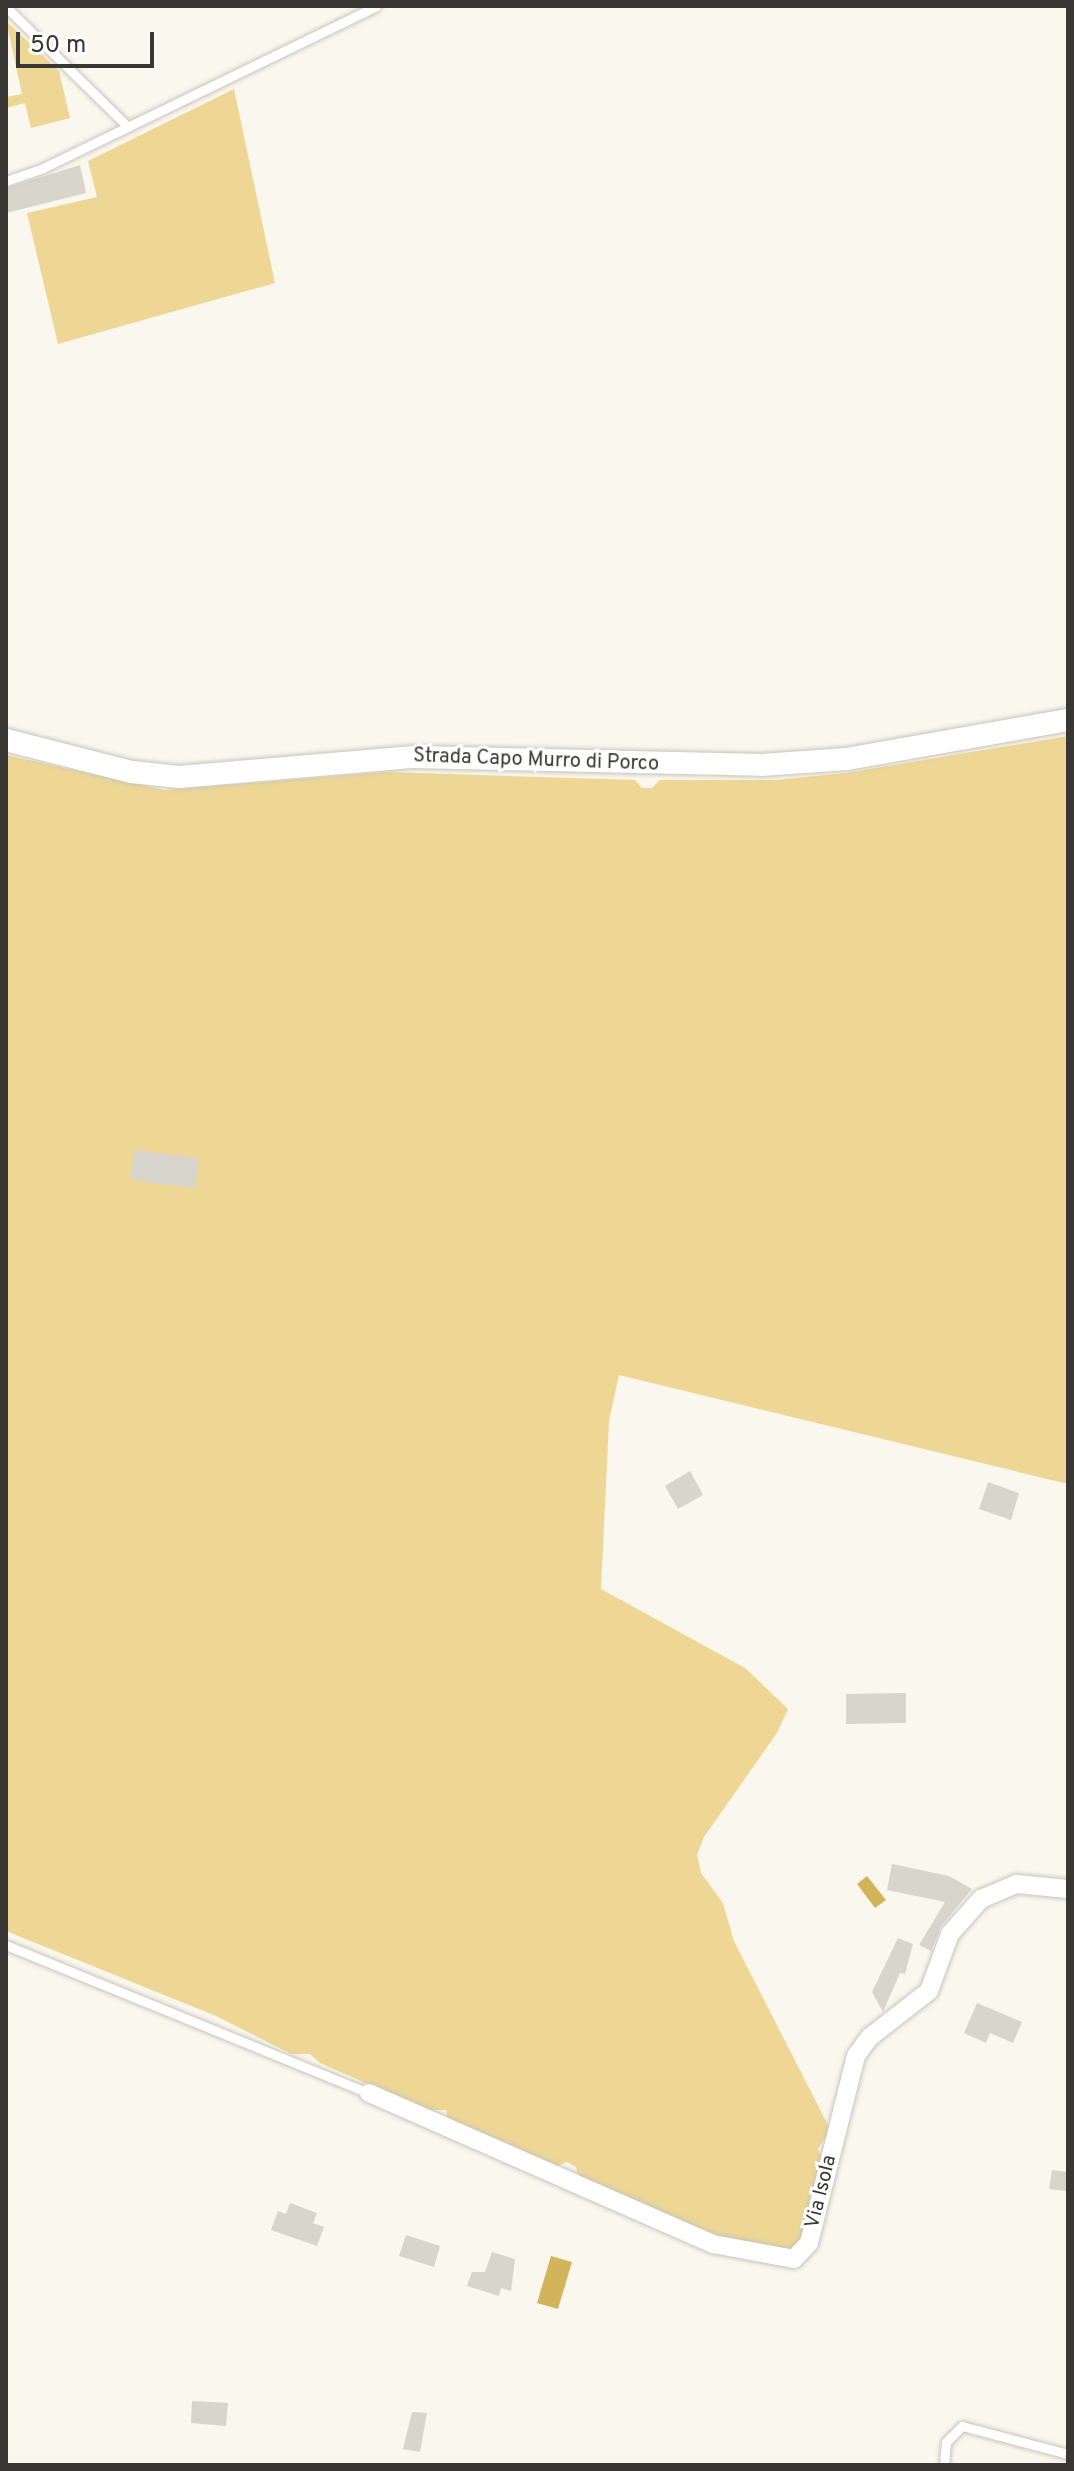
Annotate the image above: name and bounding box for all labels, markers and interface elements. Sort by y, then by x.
scale bar [20,16,158,66]
text: 50 m [30,31,86,61]
street label: Strada Capo Murro di Porco [413,745,659,777]
street label: Via Isola [801,2153,843,2231]

